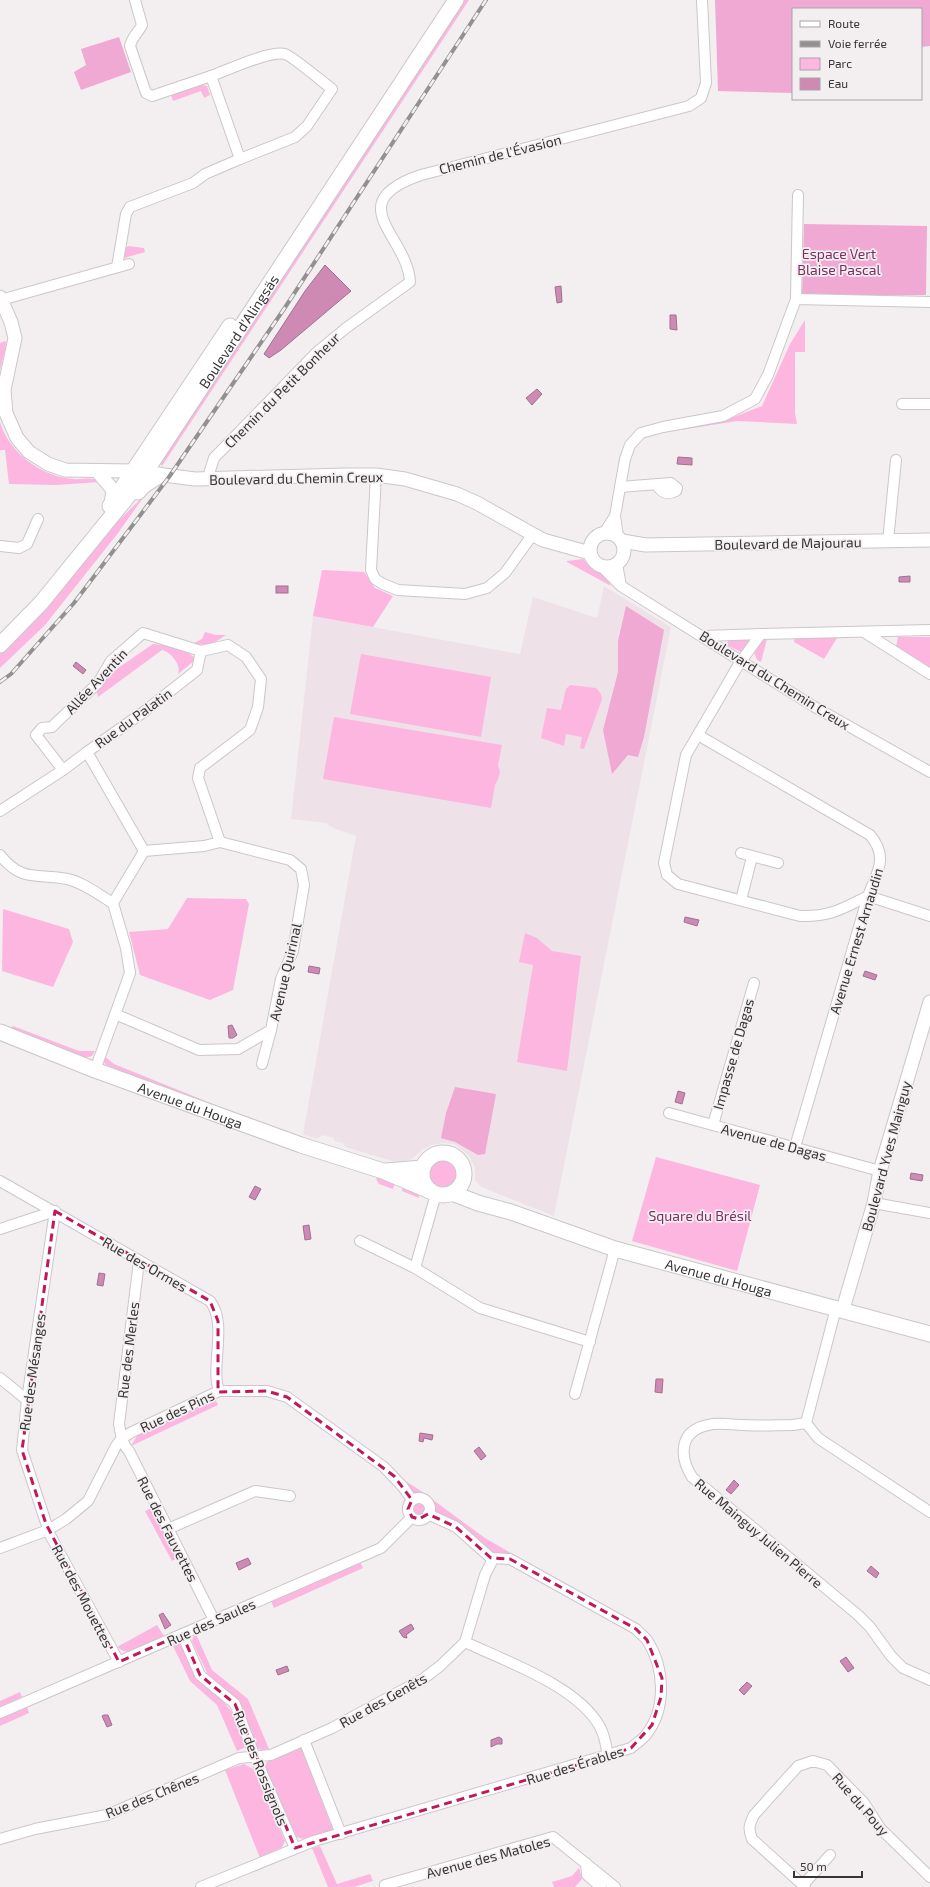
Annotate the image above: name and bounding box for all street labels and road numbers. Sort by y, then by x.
street label: Chemin de l'Évasion [437,131,563,177]
street label: Boulevard d'Alingsäs [195,271,282,391]
street label: Chemin du Petit Bonheur [221,328,344,451]
street label: Boulevard du Chemin Creux [209,468,384,488]
street label: Boulevard de Majourau [714,533,862,553]
street label: Boulevard du Chemin Creux [697,627,854,734]
street label: Allée Aventin [61,645,131,717]
street label: Rue du Palatin [91,684,175,752]
street label: Avenue Ernest Arnaudin [826,866,886,1016]
street label: Avenue Quirinal [265,921,305,1023]
street label: Impasse de Dagas [709,996,757,1112]
street label: Avenue du Houga [136,1078,245,1132]
street label: Boulevard Yves Mainguy [858,1078,914,1233]
street label: Avenue de Dagas [720,1120,828,1164]
street label: Rue des Ormes [100,1233,190,1295]
street label: Avenue du Houga [664,1254,774,1300]
street label: Rue des Merles [114,1301,142,1399]
street label: Rue des Mésanges [15,1312,49,1432]
street label: Rue des Pins [137,1386,217,1436]
street label: Rue des Fauvettes [134,1473,202,1585]
street label: Rue Mainguy Julien Pierre [692,1475,826,1591]
street label: Rue des Mouettes [49,1542,117,1650]
street label: Rue des Saules [164,1595,258,1649]
street label: Rue des Genêts [336,1669,430,1731]
street label: Rue des Rossignols [230,1708,292,1828]
street label: Rue des Érables [524,1742,626,1788]
street label: Rue des Chênes [103,1768,201,1822]
street label: Rue du Pouy [829,1769,893,1839]
street label: Avenue des Matoles [424,1832,552,1882]

